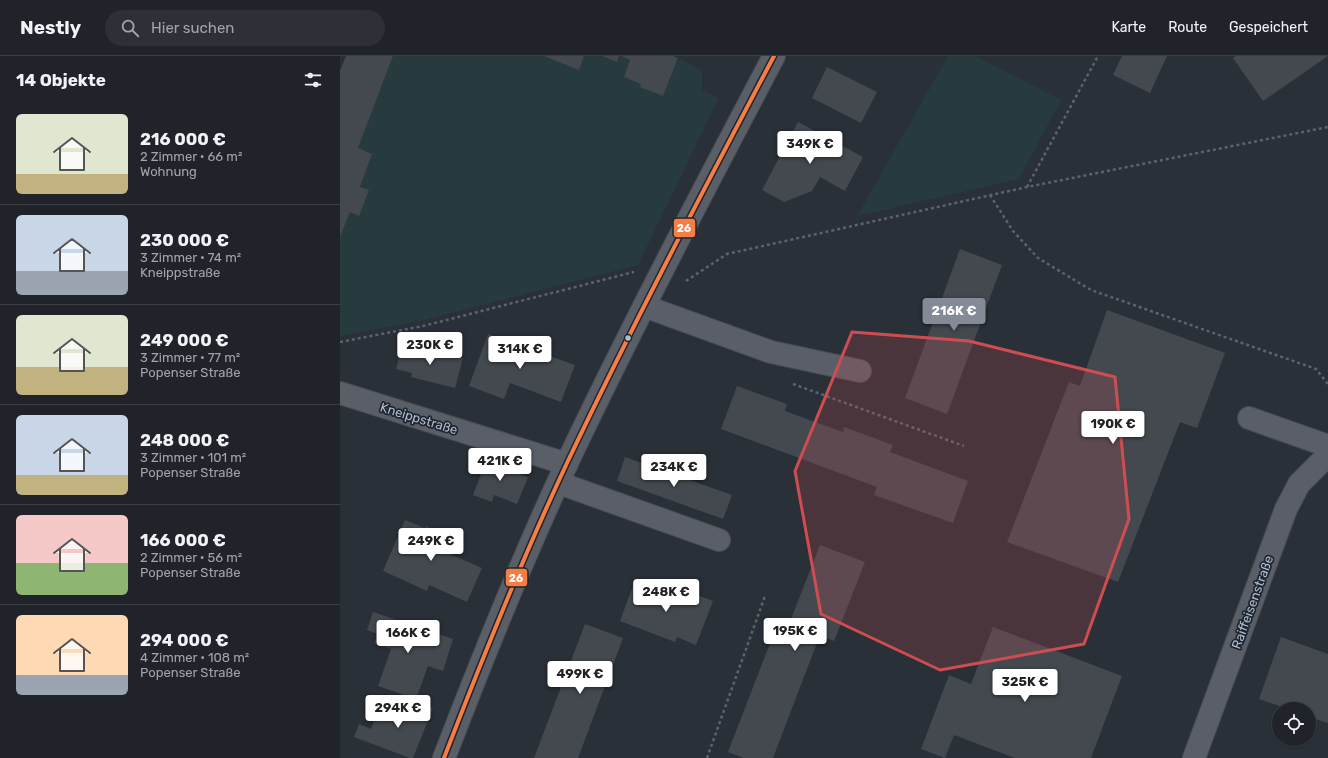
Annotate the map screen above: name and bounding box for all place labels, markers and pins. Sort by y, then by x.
pin: 349K € [777,131,843,165]
pin: 216K € [921,298,987,332]
pin: 230K € [397,332,463,366]
unlabelled marker [623,333,633,343]
pin: 314K € [487,336,553,370]
pin: 190K € [1080,411,1146,445]
pin: 421K € [467,448,533,482]
pin: 234K € [641,454,707,488]
pin: 249K € [398,528,464,562]
pin: 248K € [633,579,699,613]
pin: 195K € [762,618,828,652]
pin: 166K € [375,620,441,654]
pin: 499K € [547,661,613,695]
pin: 325K € [992,669,1058,703]
pin: 294K € [365,695,431,729]

